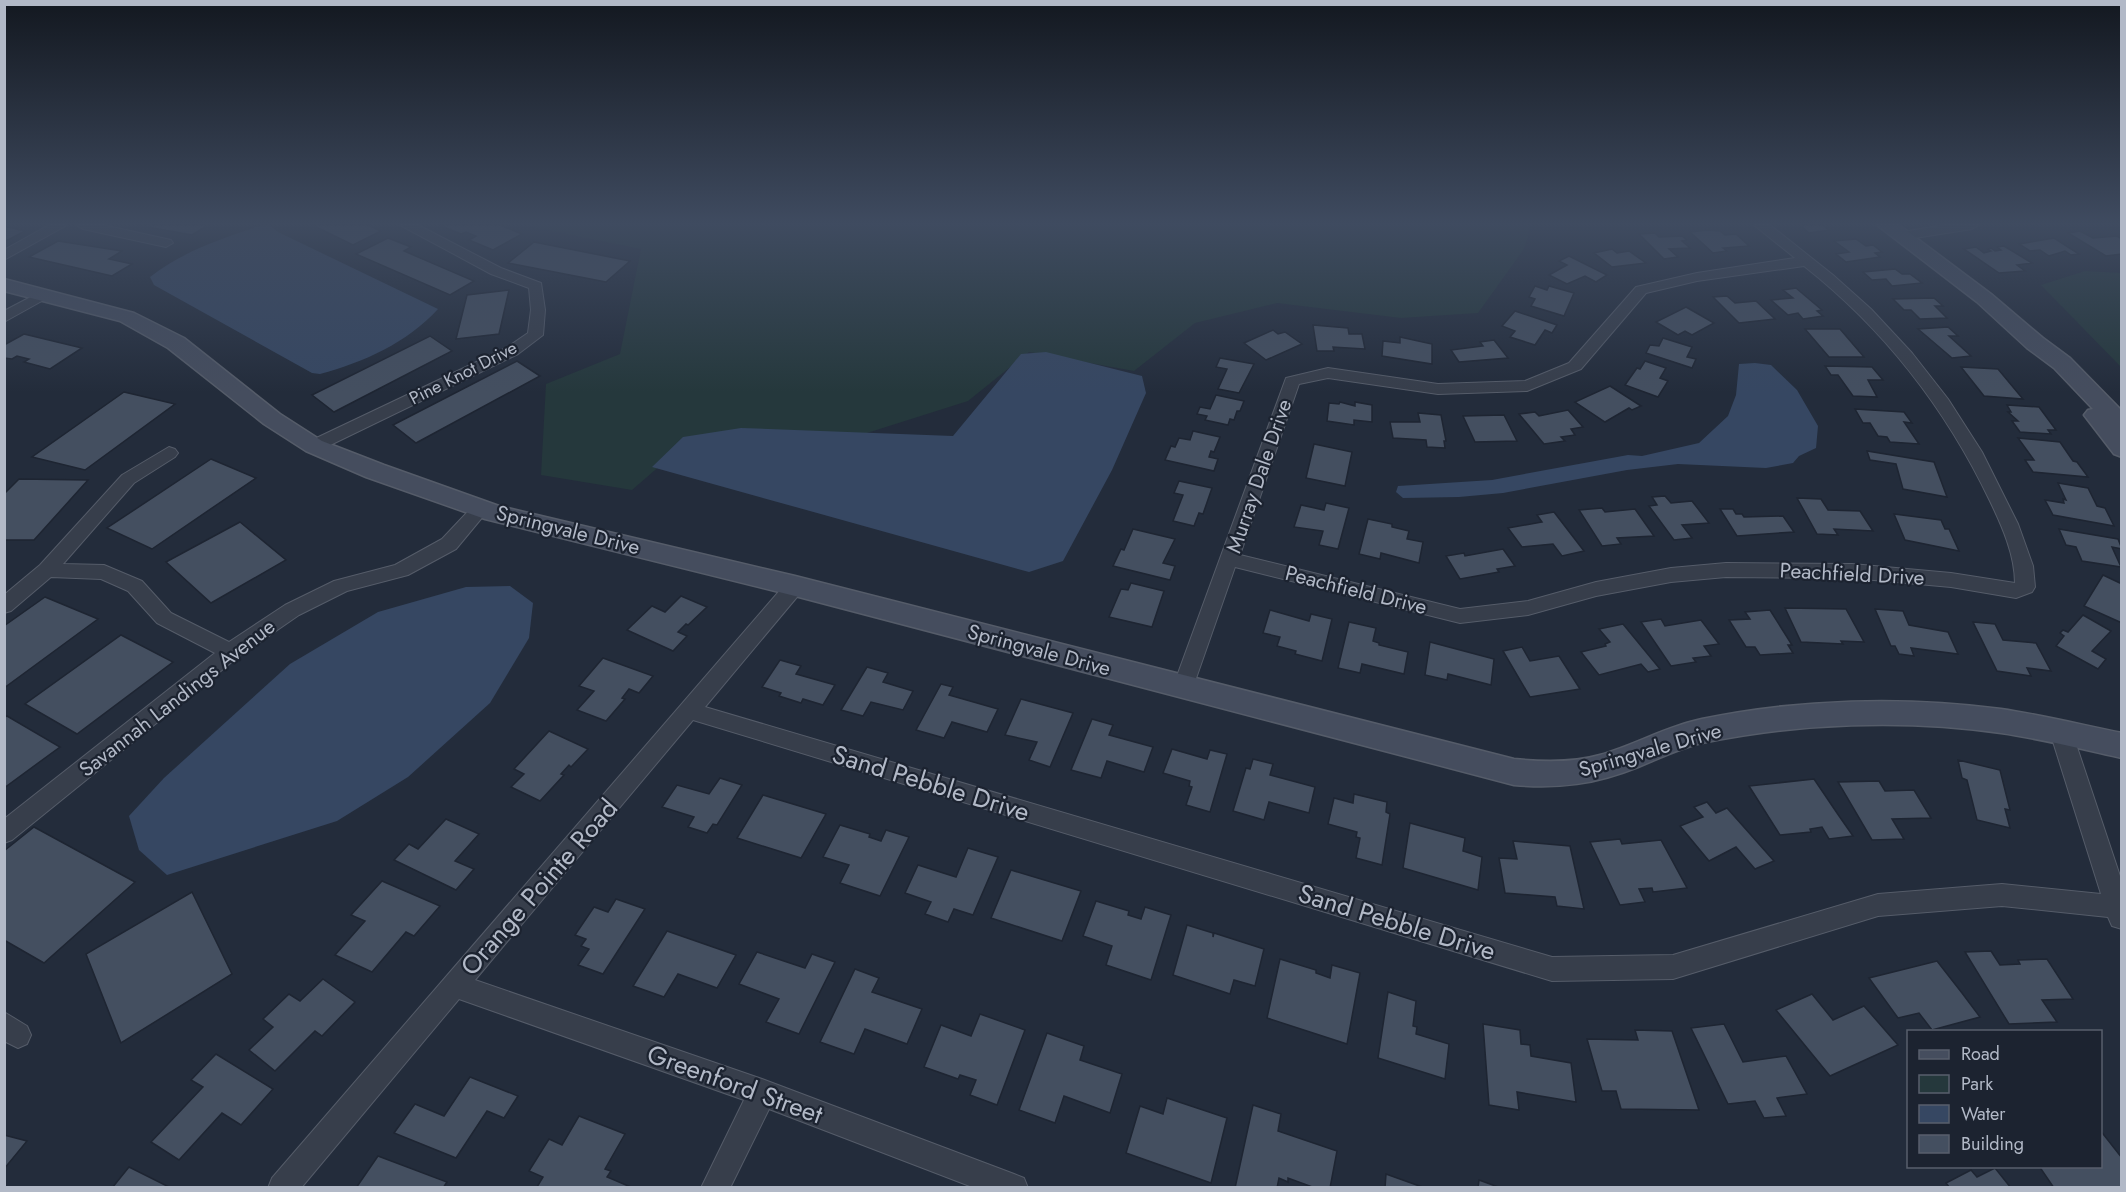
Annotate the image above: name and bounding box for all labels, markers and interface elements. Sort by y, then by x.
street label: Pine Knot Drive [405,335,521,411]
street label: Murray Dale Drive [1219,395,1299,557]
street label: Springvale Drive [493,498,643,562]
street label: Peachfield Drive [1779,555,1925,593]
street label: Peachfield Drive [1282,558,1430,622]
street label: Savannah Landings Avenue [73,612,282,784]
street label: Springvale Drive [964,616,1114,684]
street label: Springvale Drive [1575,715,1725,785]
street label: Sand Pebble Drive [828,735,1034,831]
street label: Orange Pointe Road [451,790,627,984]
street label: Sand Pebble Drive [1294,874,1500,970]
legend [1907,1030,2102,1168]
street label: Greenford Street [642,1035,829,1134]
text: Road [1961,1041,2000,1067]
text: Park [1961,1071,1993,1097]
text: Water [1961,1101,2006,1127]
text: Building [1961,1131,2024,1157]

